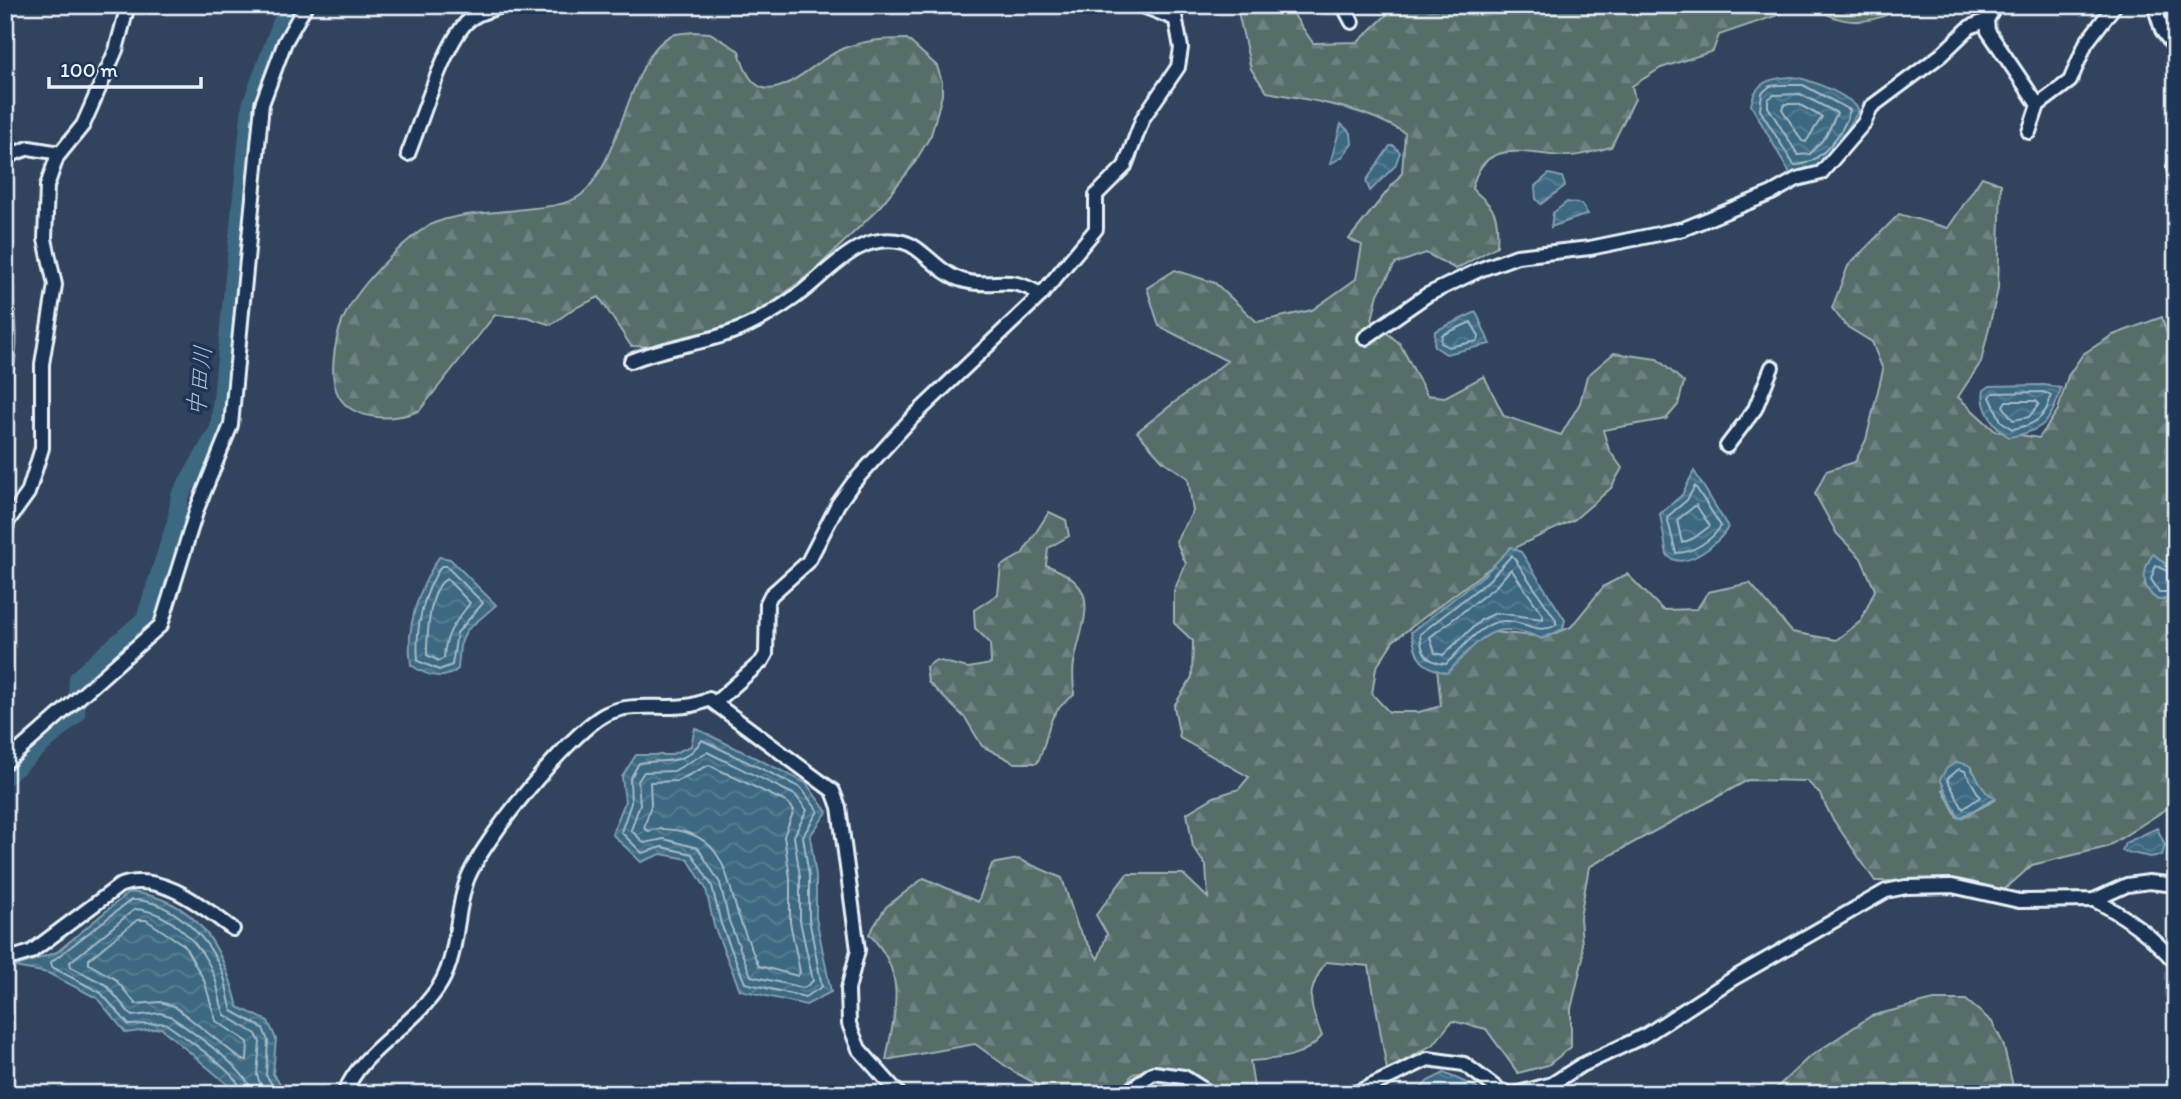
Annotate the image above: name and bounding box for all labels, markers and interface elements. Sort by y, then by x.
scale bar [49,46,201,90]
text: 100 m [60,57,118,82]
water label: 中田川 [181,344,217,418]

